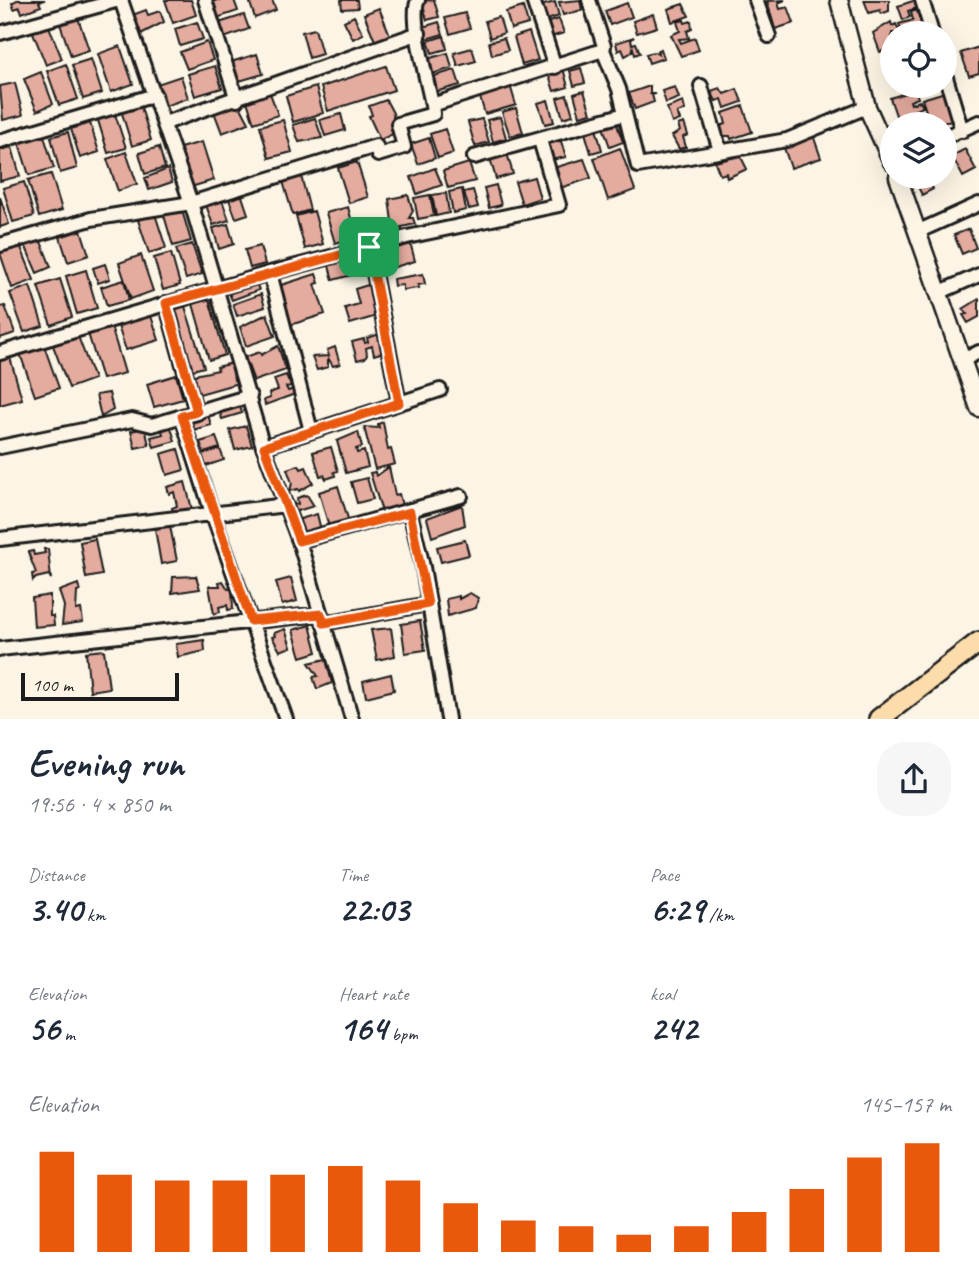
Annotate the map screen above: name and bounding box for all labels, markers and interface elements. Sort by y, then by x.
map controls [880,21,957,189]
button: locate [880,21,957,98]
button: layers [880,112,957,189]
pin [339,217,399,277]
icon: arrive [350,228,388,266]
scale bar [21,670,178,702]
text: 100 m [32,673,73,697]
text: Evening run [28,740,184,787]
button: share [877,742,951,816]
text: 19:56 · 4 × 850 m [28,790,171,819]
text: Distance [28,863,85,887]
text: Time [339,863,368,887]
text: Pace [650,863,679,887]
text: 3.40 [28,887,82,932]
text: 22:03 [339,887,409,932]
text: 6:29 [650,887,705,932]
text: km [82,903,105,927]
text: /km [705,903,734,927]
text: Elevation [28,982,86,1006]
text: Heart rate [339,982,408,1006]
text: kcal [650,982,675,1006]
text: 56 [28,1006,60,1051]
text: 164 [339,1006,387,1051]
text: 242 [650,1006,697,1051]
text: m [60,1022,75,1046]
text: bpm [387,1022,418,1046]
text: Elevation [28,1090,99,1119]
text: 145–157 m [860,1090,951,1119]

